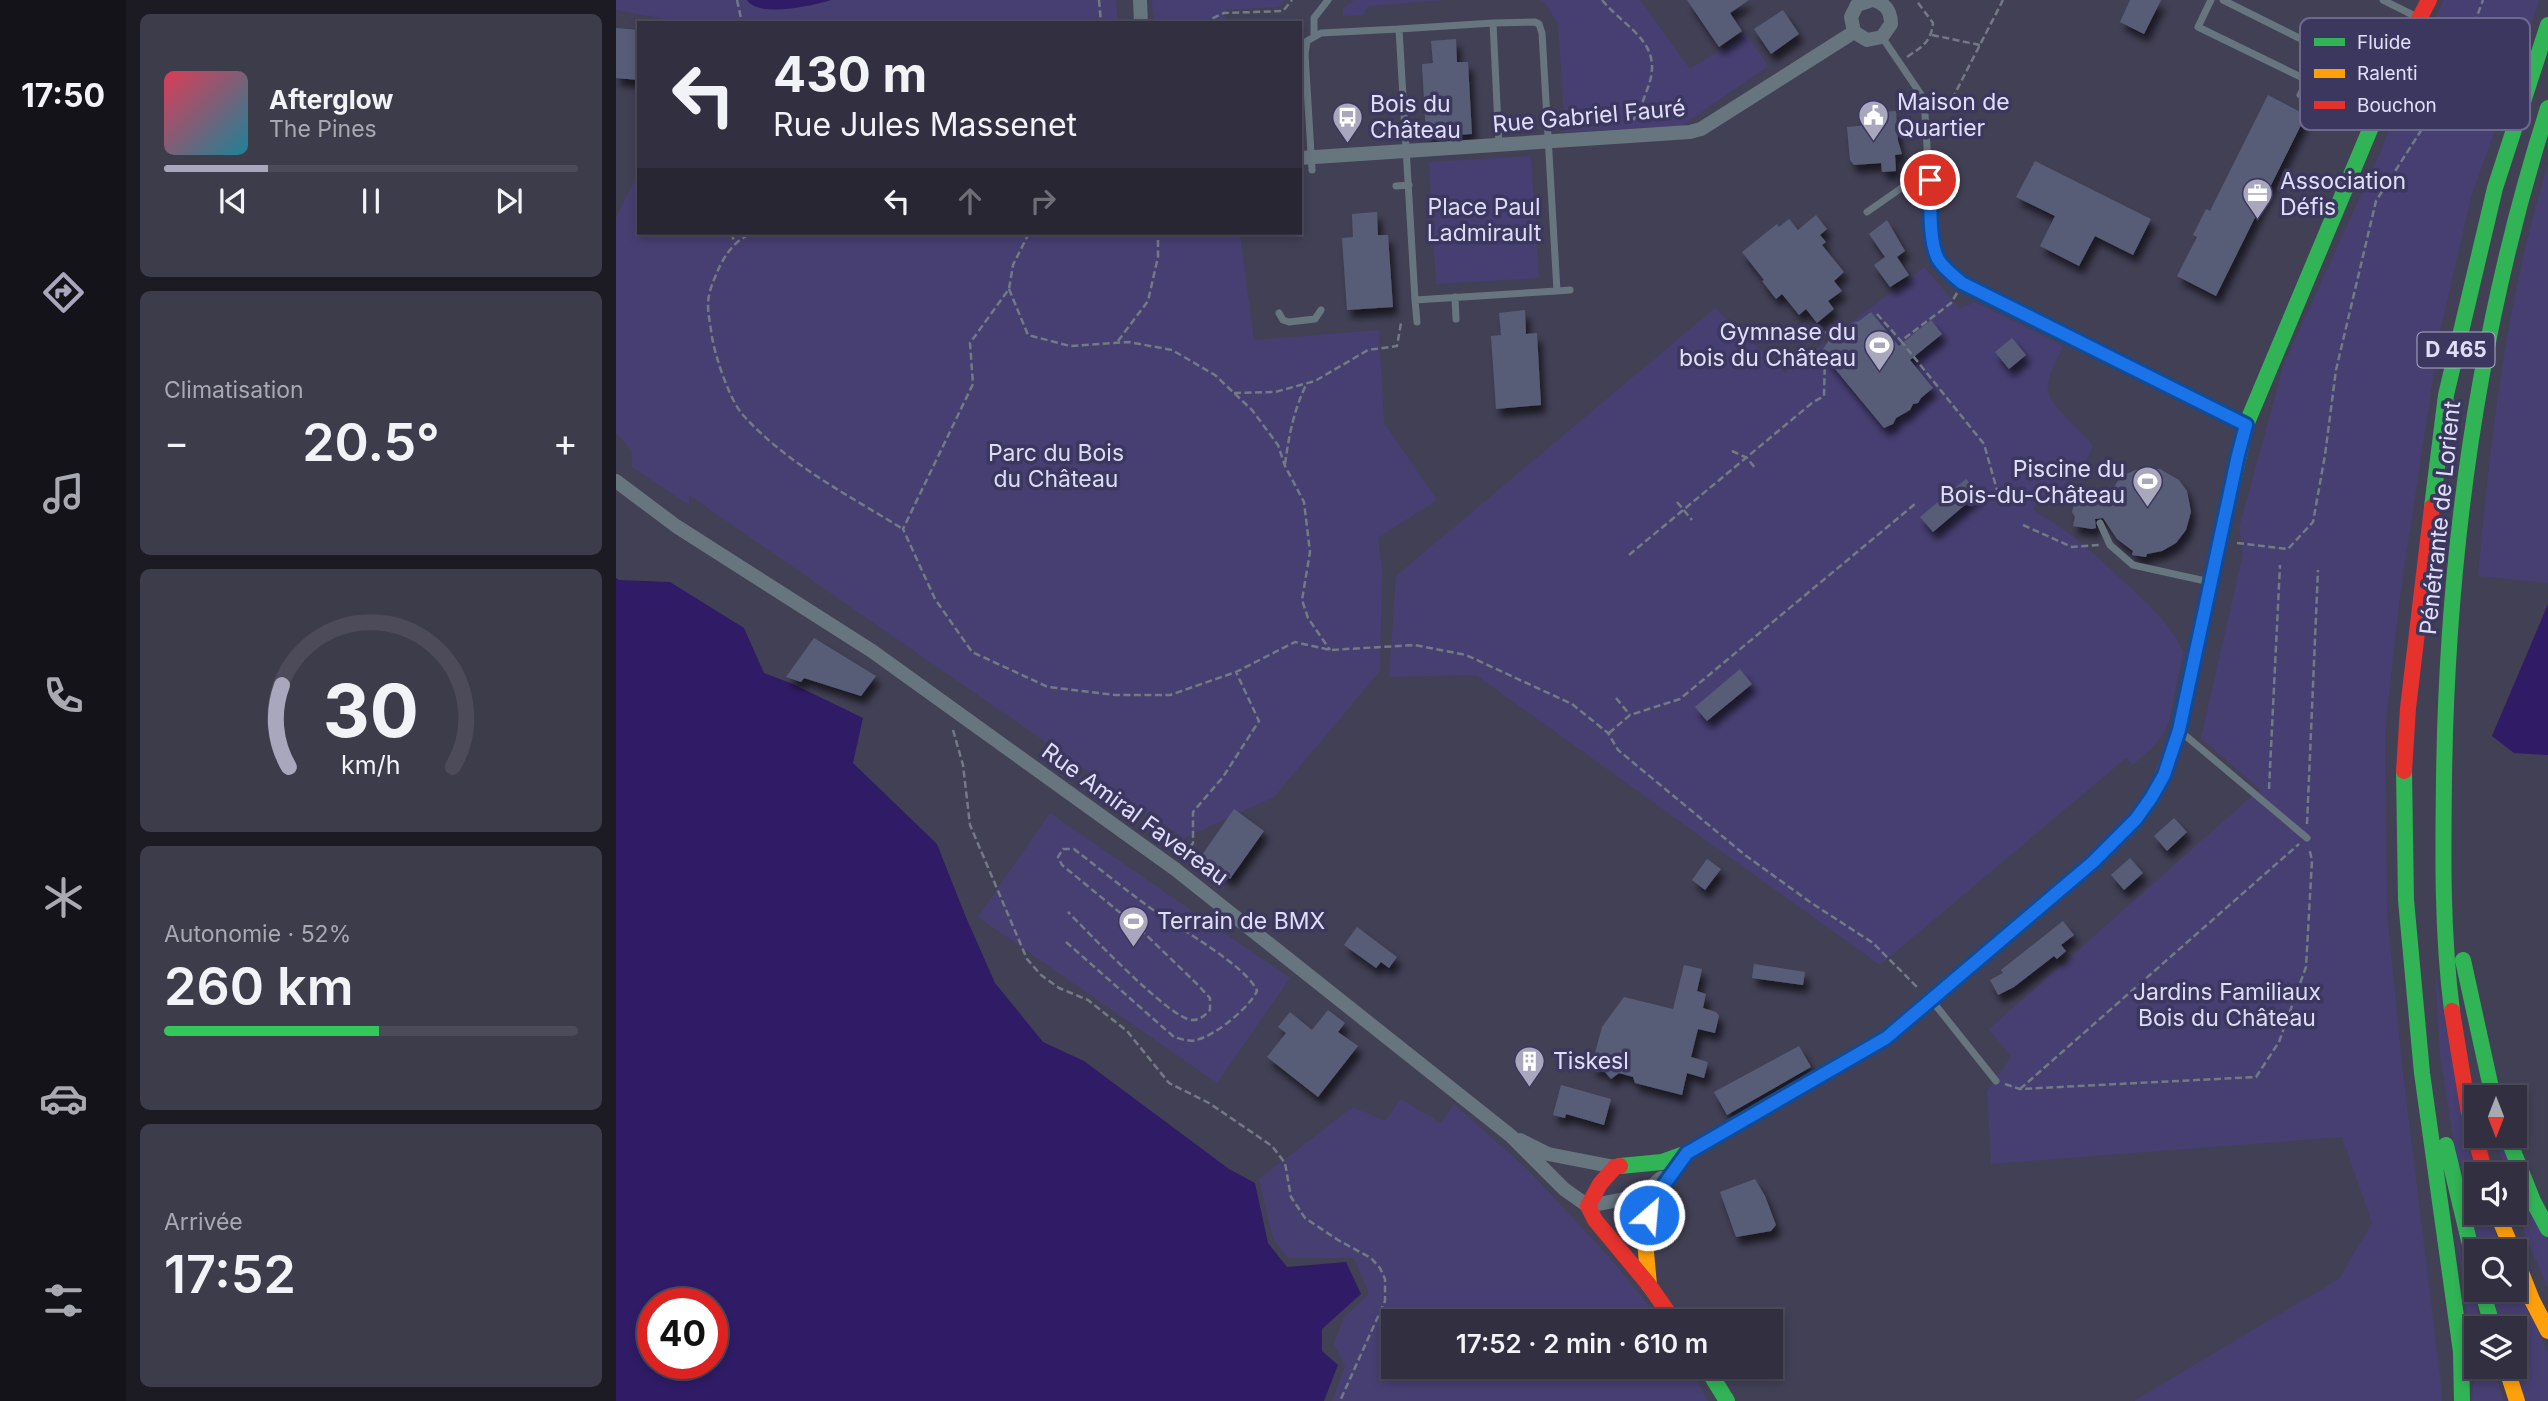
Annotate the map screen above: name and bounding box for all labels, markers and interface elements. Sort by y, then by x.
legend [2300,18,2530,130]
text: Fluide [2357,31,2411,54]
text: 430 m [773,45,927,104]
icon: left [658,49,749,140]
text: Ralenti [2357,62,2418,85]
text: 17:50 [21,76,105,115]
text: Afterglow [269,84,393,115]
place label: Maison de Quartier [1897,88,2010,142]
place label: Bois du Château [1370,90,1461,144]
street label: Rue Gabriel Fauré [1491,94,1687,138]
text: Bouchon [2357,94,2437,117]
public building icon: Maison de Quartier [1857,98,1891,142]
bus stop icon: Bois du Château [1330,100,1364,144]
text: Rue Jules Massenet [773,105,1077,144]
text: The Pines [269,115,377,143]
pin [1900,150,1960,210]
icon: arrive [1911,161,1949,199]
place label: Association Défis [2280,167,2406,221]
office icon: Association Défis [2240,177,2274,221]
icon: previous [214,182,252,220]
icon: pause [352,182,390,220]
icon: next [490,182,528,220]
icon: left [878,182,916,220]
icon: ahead [951,182,989,220]
icon: right [1024,182,1062,220]
park label: Place Paul Ladmirault [1427,193,1542,247]
icon: directions [39,268,88,317]
place label: Gymnase du bois du Château [1679,318,1856,372]
sports icon: Gymnase du bois du Château [1862,328,1896,372]
road number: D 465 [2417,332,2494,368]
text: Climatisation [164,376,304,404]
street label: Pénétrante de Lorient [2414,399,2466,636]
text: 20.5° [302,411,440,474]
text: − [164,419,189,465]
text: + [553,419,578,465]
park label: Parc du Bois du Château [988,439,1124,493]
place label: Piscine du Bois-du-Château [1940,455,2125,509]
sports icon: Piscine du Bois-du-Château [2131,465,2165,509]
icon: music [39,469,88,518]
text: 30 [323,666,419,755]
icon: phone [39,671,88,720]
street label: Rue Amiral Favereau [1036,737,1234,891]
text: km/h [341,749,401,779]
icon: climate [39,873,88,922]
sports icon: Terrain de BMX [1117,904,1151,948]
place label: Terrain de BMX [1157,907,1325,935]
text: Autonomie · 52% [164,920,351,948]
text: 260 km [164,955,354,1018]
park label: Jardins Familiaux Bois du Château [2133,978,2321,1032]
building icon: Tiskesl [1513,1044,1547,1088]
place label: Tiskesl [1553,1047,1629,1075]
icon: car [39,1074,88,1123]
north arrow [2464,1085,2527,1148]
map controls [2464,1085,2527,1379]
button: sound [2464,1162,2527,1225]
position arrow [1612,1178,1686,1252]
text: Arrivée [164,1208,243,1236]
button: search [2464,1239,2527,1302]
text: 17:52 [164,1243,296,1306]
icon: filters [39,1276,88,1325]
speed limit sign: 40 [637,1288,728,1379]
button: layers [2464,1316,2527,1379]
text: 17:52 · 2 min · 610 m [1456,1328,1708,1359]

